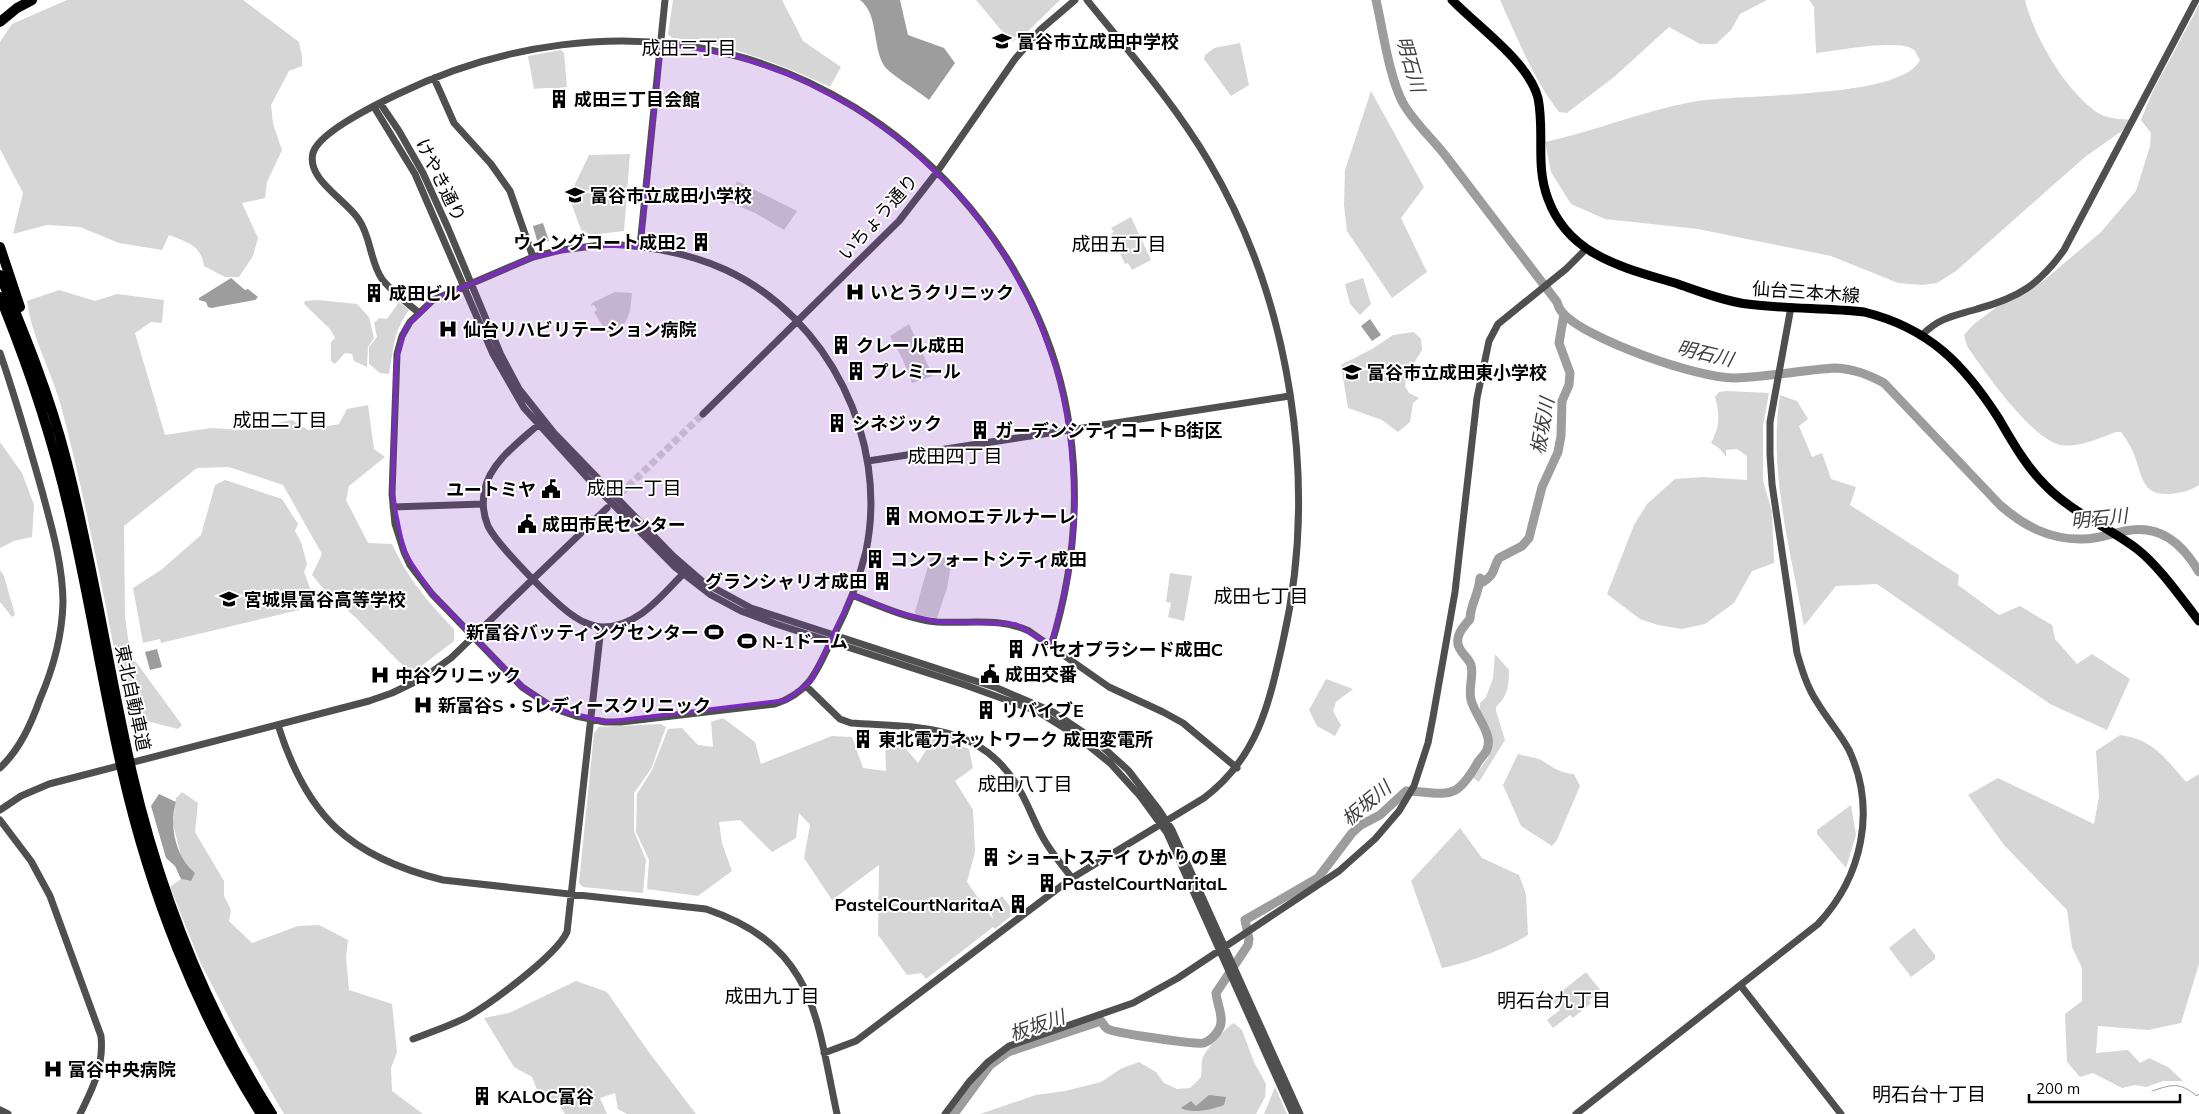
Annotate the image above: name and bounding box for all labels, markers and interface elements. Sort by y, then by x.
school or university icon: 富谷市立成田中学校 [991,30,1013,52]
place label: 富谷市立成田中学校 [1017,30,1179,53]
water label: 明石川 [1392,33,1431,97]
district label: 成田三丁目 [641,36,737,60]
building icon: 成田三丁目会館 [548,88,570,110]
place label: 成田三丁目会館 [574,88,700,111]
street label: けやき通り [411,135,471,225]
street label: いちょう通り [833,169,923,265]
school or university icon: 富谷市立成田小学校 [564,184,586,206]
place label: 富谷市立成田小学校 [590,184,752,207]
place label: ウィングコート成田2 [513,231,686,254]
building icon: ウィングコート成田2 [690,231,712,253]
district label: 成田五丁目 [1071,232,1167,256]
street label: 仙台三本木線 [1751,277,1861,307]
hospital icon: いとうクリニック [844,281,866,303]
place label: いとうクリニック [870,281,1014,304]
building icon: 成田ビル [363,282,385,304]
place label: 成田ビル [389,282,461,305]
hospital icon: 仙台リハビリテーション病院 [437,318,459,340]
place label: 仙台リハビリテーション病院 [463,318,697,341]
building icon: クレール成田 [830,334,852,356]
place label: クレール成田 [856,334,964,357]
water label: 明石川 [1675,335,1737,372]
building icon: プレミール [845,360,867,382]
place label: プレミール [871,360,961,383]
school or university icon: 富谷市立成田東小学校 [1341,361,1363,383]
place label: 富谷市立成田東小学校 [1367,361,1547,384]
water label: 板坂川 [1525,394,1559,456]
district label: 成田二丁目 [232,408,328,432]
building icon: シネジック [826,412,848,434]
place label: シネジック [852,412,942,435]
building icon: ガーデンシティコートB街区 [969,419,991,441]
place label: ガーデンシティコートB街区 [995,419,1222,442]
district label: 成田四丁目 [907,444,1003,468]
district label: 成田一丁目 [586,476,682,500]
place label: ユートミヤ [446,478,536,501]
public building icon: ユートミヤ [540,478,562,500]
water label: 明石川 [2069,503,2131,533]
building icon: MOMOエテルナーレ [882,505,904,527]
place label: MOMOエテルナーレ [908,505,1076,528]
public building icon: 成田市民センター [516,513,538,535]
place label: 成田市民センター [542,513,686,536]
building icon: コンフォートシティ成田 [864,548,886,570]
place label: コンフォートシティ成田 [890,548,1086,571]
place label: グランシャリオ成田 [705,570,867,593]
building icon: グランシャリオ成田 [871,570,893,592]
district label: 成田七丁目 [1213,584,1309,608]
school or university icon: 宮城県富谷高等学校 [218,588,240,610]
place label: 宮城県富谷高等学校 [244,588,406,611]
place label: 新富谷バッティングセンター [466,621,699,644]
sports icon: 新富谷バッティングセンター [703,621,725,643]
sports icon: N-1ドーム [736,630,758,652]
place label: N-1ドーム [762,630,848,653]
building icon: パセオプラシード成田C [1005,638,1027,660]
place label: パセオプラシード成田C [1031,638,1223,661]
street label: 東北自動車道 [111,643,155,753]
public building icon: 成田交番 [979,663,1001,685]
place label: 成田交番 [1005,663,1077,686]
hospital icon: 中谷クリニック [369,664,391,686]
place label: 中谷クリニック [395,664,521,687]
hospital icon: 新富谷S・Sレディースクリニック [412,694,434,716]
place label: 新富谷S・Sレディースクリニック [438,694,711,717]
building icon: リバイブE [975,699,997,721]
place label: リバイブE [1001,699,1084,722]
building icon: 東北電力ネットワーク 成田変電所 [852,728,874,750]
place label: 東北電力ネットワーク 成田変電所 [878,728,1153,751]
district label: 成田八丁目 [977,772,1073,796]
water label: 板坂川 [1336,774,1397,831]
building icon: ショートステイ ひかりの里 [980,846,1002,868]
place label: ショートステイ ひかりの里 [1006,846,1227,869]
building icon: PastelCourtNaritaL [1036,872,1058,894]
place label: PastelCourtNaritaL [1062,872,1227,895]
place label: PastelCourtNaritaA [835,893,1003,916]
building icon: PastelCourtNaritaA [1007,893,1029,915]
district label: 成田九丁目 [724,984,820,1008]
district label: 明石台九丁目 [1497,988,1611,1012]
water label: 板坂川 [1006,1004,1070,1046]
hospital icon: 富谷中央病院 [42,1058,64,1080]
place label: 富谷中央病院 [68,1058,176,1081]
scale bar [2029,1072,2180,1104]
text: 200 m [2036,1079,2080,1098]
district label: 明石台十丁目 [1872,1082,1986,1106]
building icon: KALOC富谷 [471,1085,493,1107]
place label: KALOC富谷 [497,1085,594,1108]

